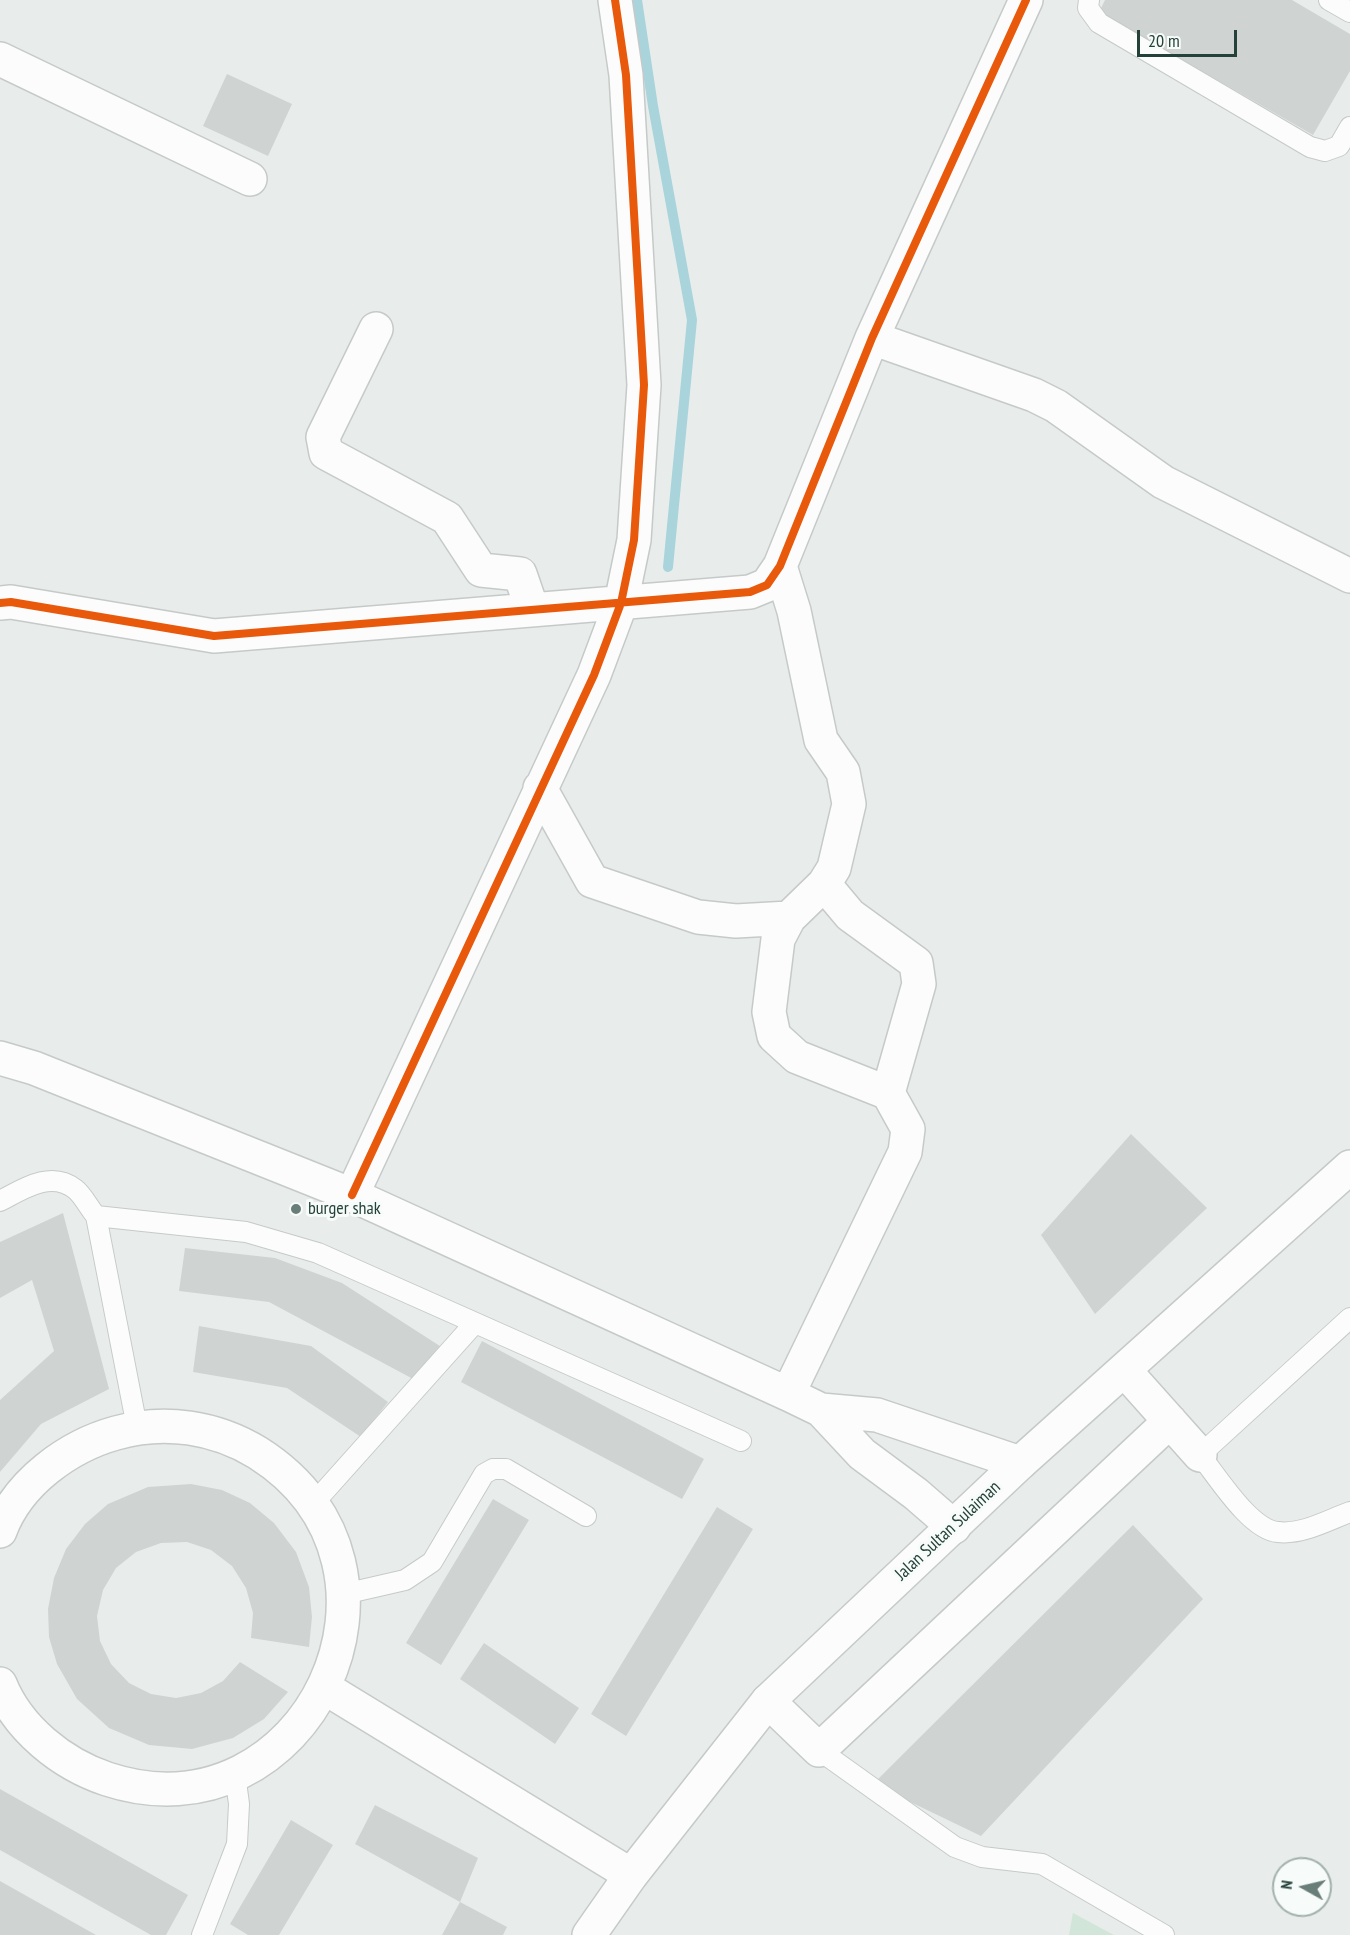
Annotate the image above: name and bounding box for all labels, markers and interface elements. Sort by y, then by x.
scale bar [1140,18,1240,56]
text: 20 m [1148,29,1180,52]
place label: burger shak [308,1198,381,1220]
marker: burger shak [289,1202,303,1216]
street label: Jalan Sultan Sulaiman [891,1477,1005,1585]
north arrow [1272,1857,1332,1917]
text: N [1276,1879,1297,1890]

